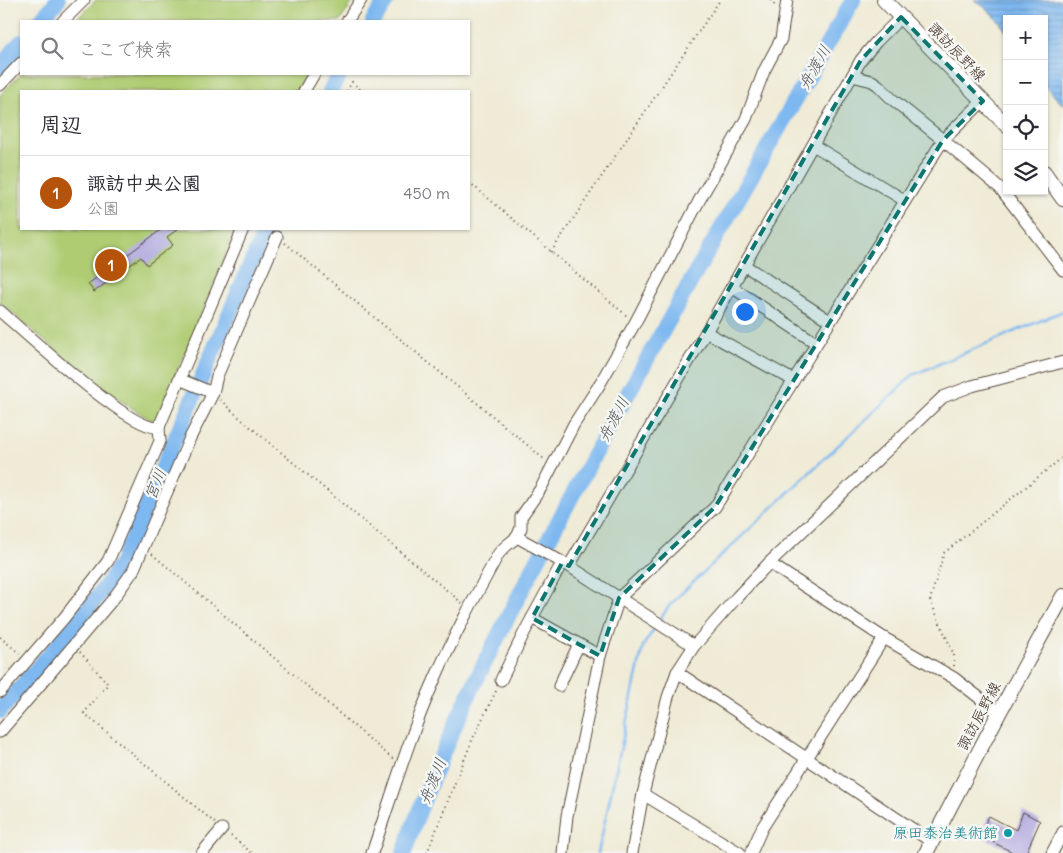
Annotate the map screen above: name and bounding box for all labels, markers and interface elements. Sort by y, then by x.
map controls [1003,15,1048,195]
button: + [1003,15,1048,60]
street label: 諏訪辰野線 [924,18,990,85]
search box [20,20,470,75]
icon: search [38,34,66,62]
text: ここで検索 [78,37,173,61]
water label: 舟渡川 [793,41,835,93]
button: − [1003,60,1048,105]
button: locate [1003,105,1048,150]
text: 周辺 [40,111,82,138]
button: layers [1003,150,1048,195]
text: 諏訪中央公園 [87,171,201,195]
text: 1 [53,183,59,203]
text: 450 m [403,183,450,203]
text: 公園 [87,198,119,218]
pin: 1 [95,246,127,284]
your location [732,299,758,325]
water label: 舟渡川 [593,393,633,445]
water label: 宮川 [140,465,170,503]
street label: 諏訪辰野線 [953,678,1005,753]
water label: 舟渡川 [414,755,450,807]
place label: 原田泰治美術館 [893,823,998,842]
marker: 原田泰治美術館 [1002,827,1014,839]

